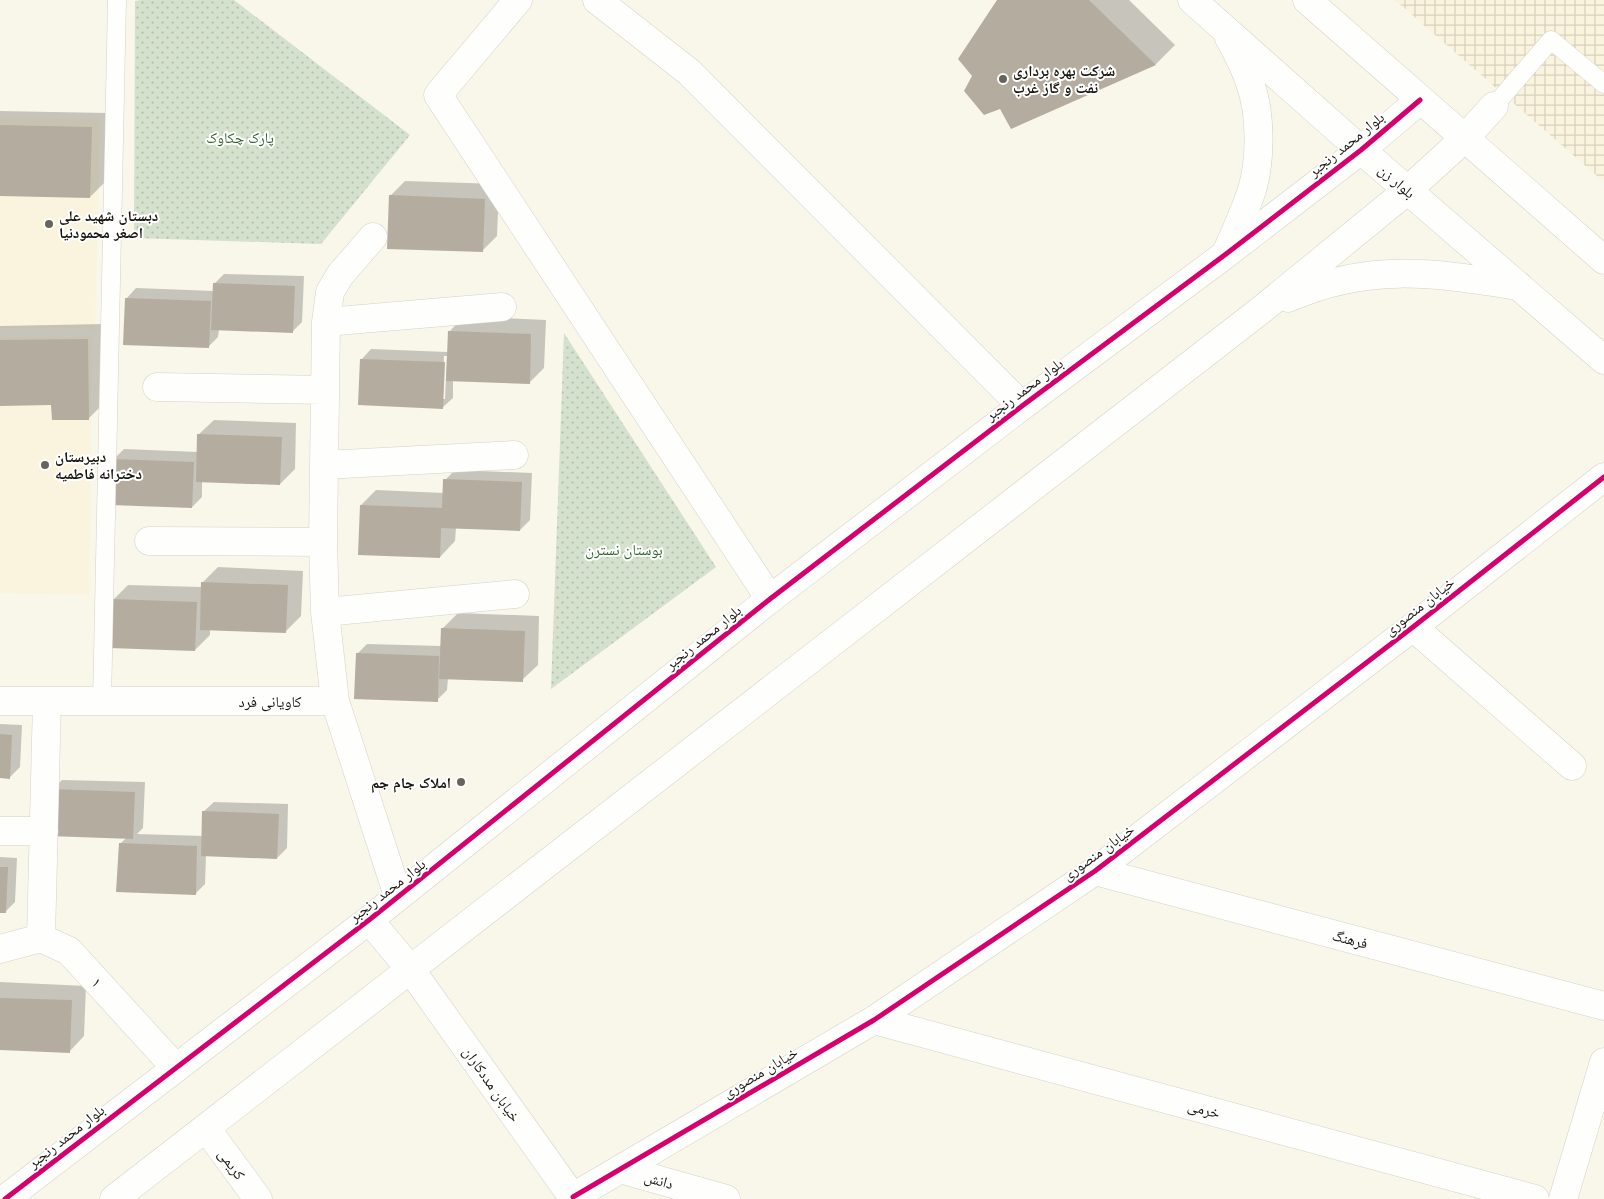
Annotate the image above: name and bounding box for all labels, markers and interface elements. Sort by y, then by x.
place label: شرکت بهره برداری نفت و گاز غرب [1013,61,1115,97]
marker: شرکت بهره برداری نفت و گاز غرب [997,73,1009,85]
street label: بلوار محمد رنجبر [1303,108,1388,181]
park label: پارک چکاوک [206,128,274,147]
street label: بلوار زن [1374,160,1419,203]
place label: دبستان شهید علی اصغر محمودنیا [59,206,158,242]
marker: دبستان شهید علی اصغر محمودنیا [43,218,55,230]
street label: بلوار محمد رنجبر [981,354,1067,425]
place label: دبیرستان دخترانه فاطمیه [55,447,142,483]
marker: دبیرستان دخترانه فاطمیه [39,459,51,471]
park label: بوستان نسترن [585,540,663,560]
street label: خیابان منصوری [1380,572,1459,640]
street label: بلوار محمد رنجبر [660,601,745,674]
street label: کاویانی فرد [239,692,301,712]
place label: املاک جام جم [371,773,451,793]
marker: املاک جام جم [455,776,467,788]
street label: خیابان منصوری [1058,819,1139,885]
street label: بلوار محمد رنجبر [344,854,429,927]
street label: فرهنگ [1330,925,1370,953]
street label: ۱ [88,973,106,991]
street label: خیابان منصوری [719,1042,802,1103]
street label: خیابان مددکاران [458,1043,525,1126]
street label: خرمی [1185,1096,1223,1123]
street label: بلوار محمد رنجبر [23,1100,108,1173]
street label: کریمی [214,1145,250,1184]
street label: دانش [642,1167,676,1194]

